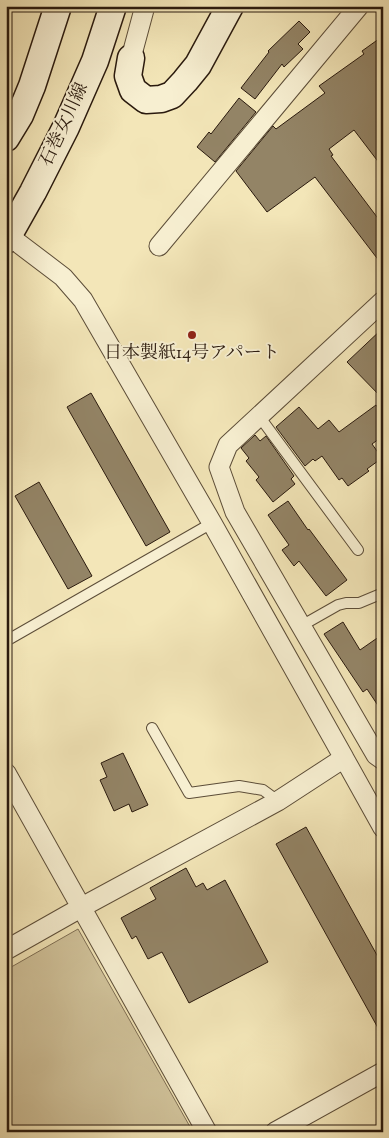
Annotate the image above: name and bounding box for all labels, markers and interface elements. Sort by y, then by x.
street label: 石巻女川線 [34,79,96,171]
marker: 日本製紙14号アパート [186,329,198,341]
place label: 日本製紙14号アパート [104,341,280,367]

